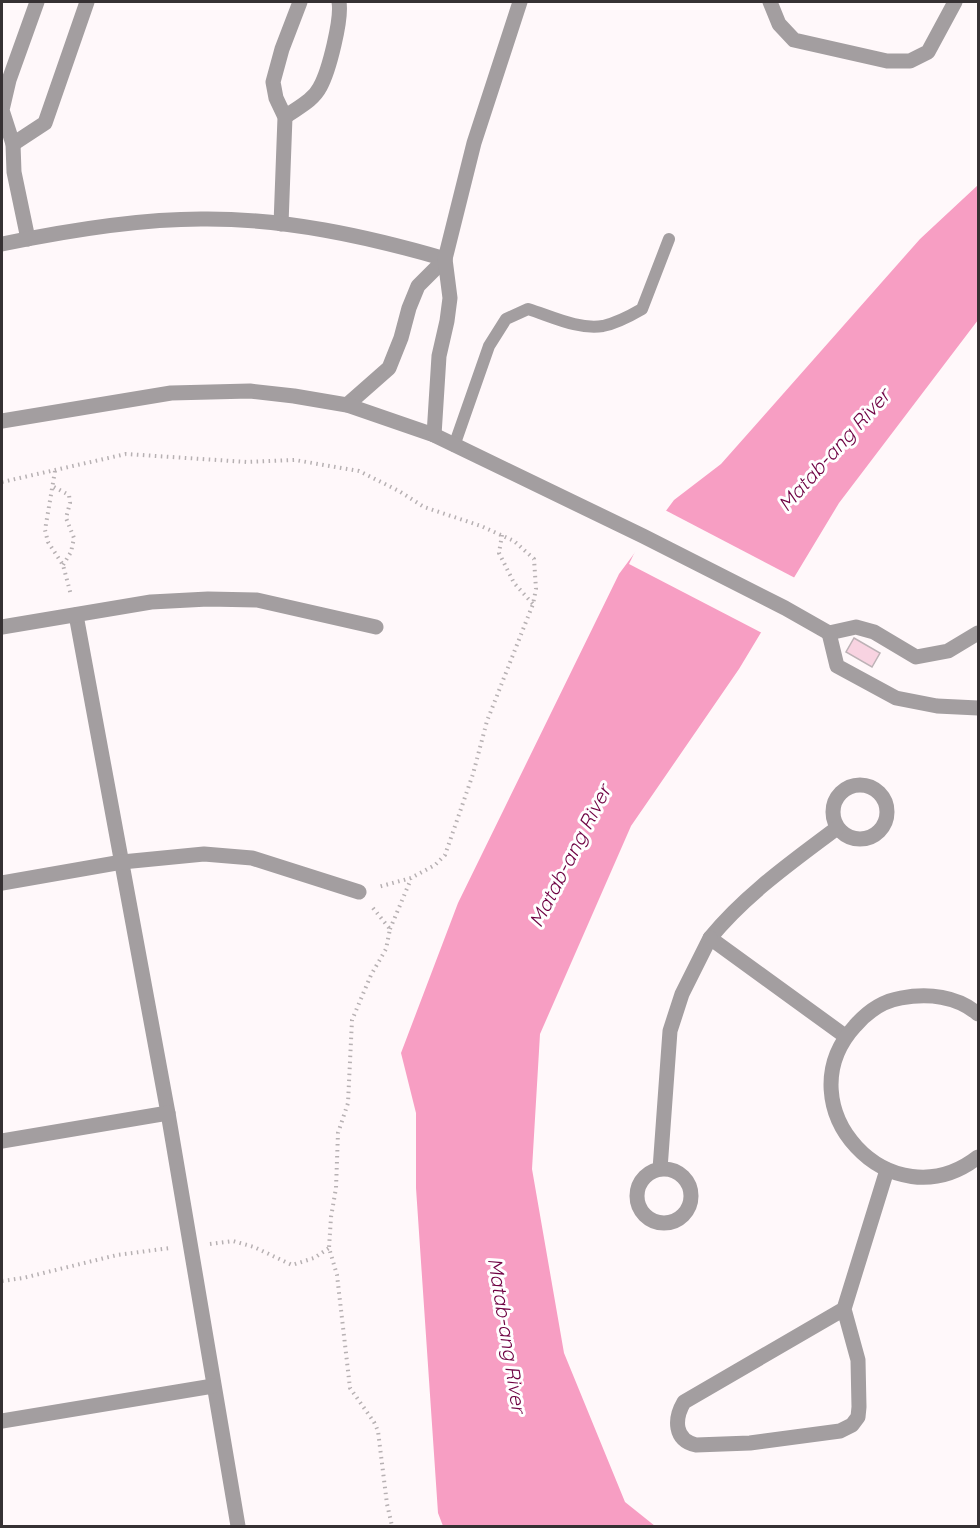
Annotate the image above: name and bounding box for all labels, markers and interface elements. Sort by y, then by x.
water label: Matab-ang River [772,382,897,516]
water label: Matab-ang River [523,778,617,931]
water label: Matab-ang River [483,1256,532,1416]

